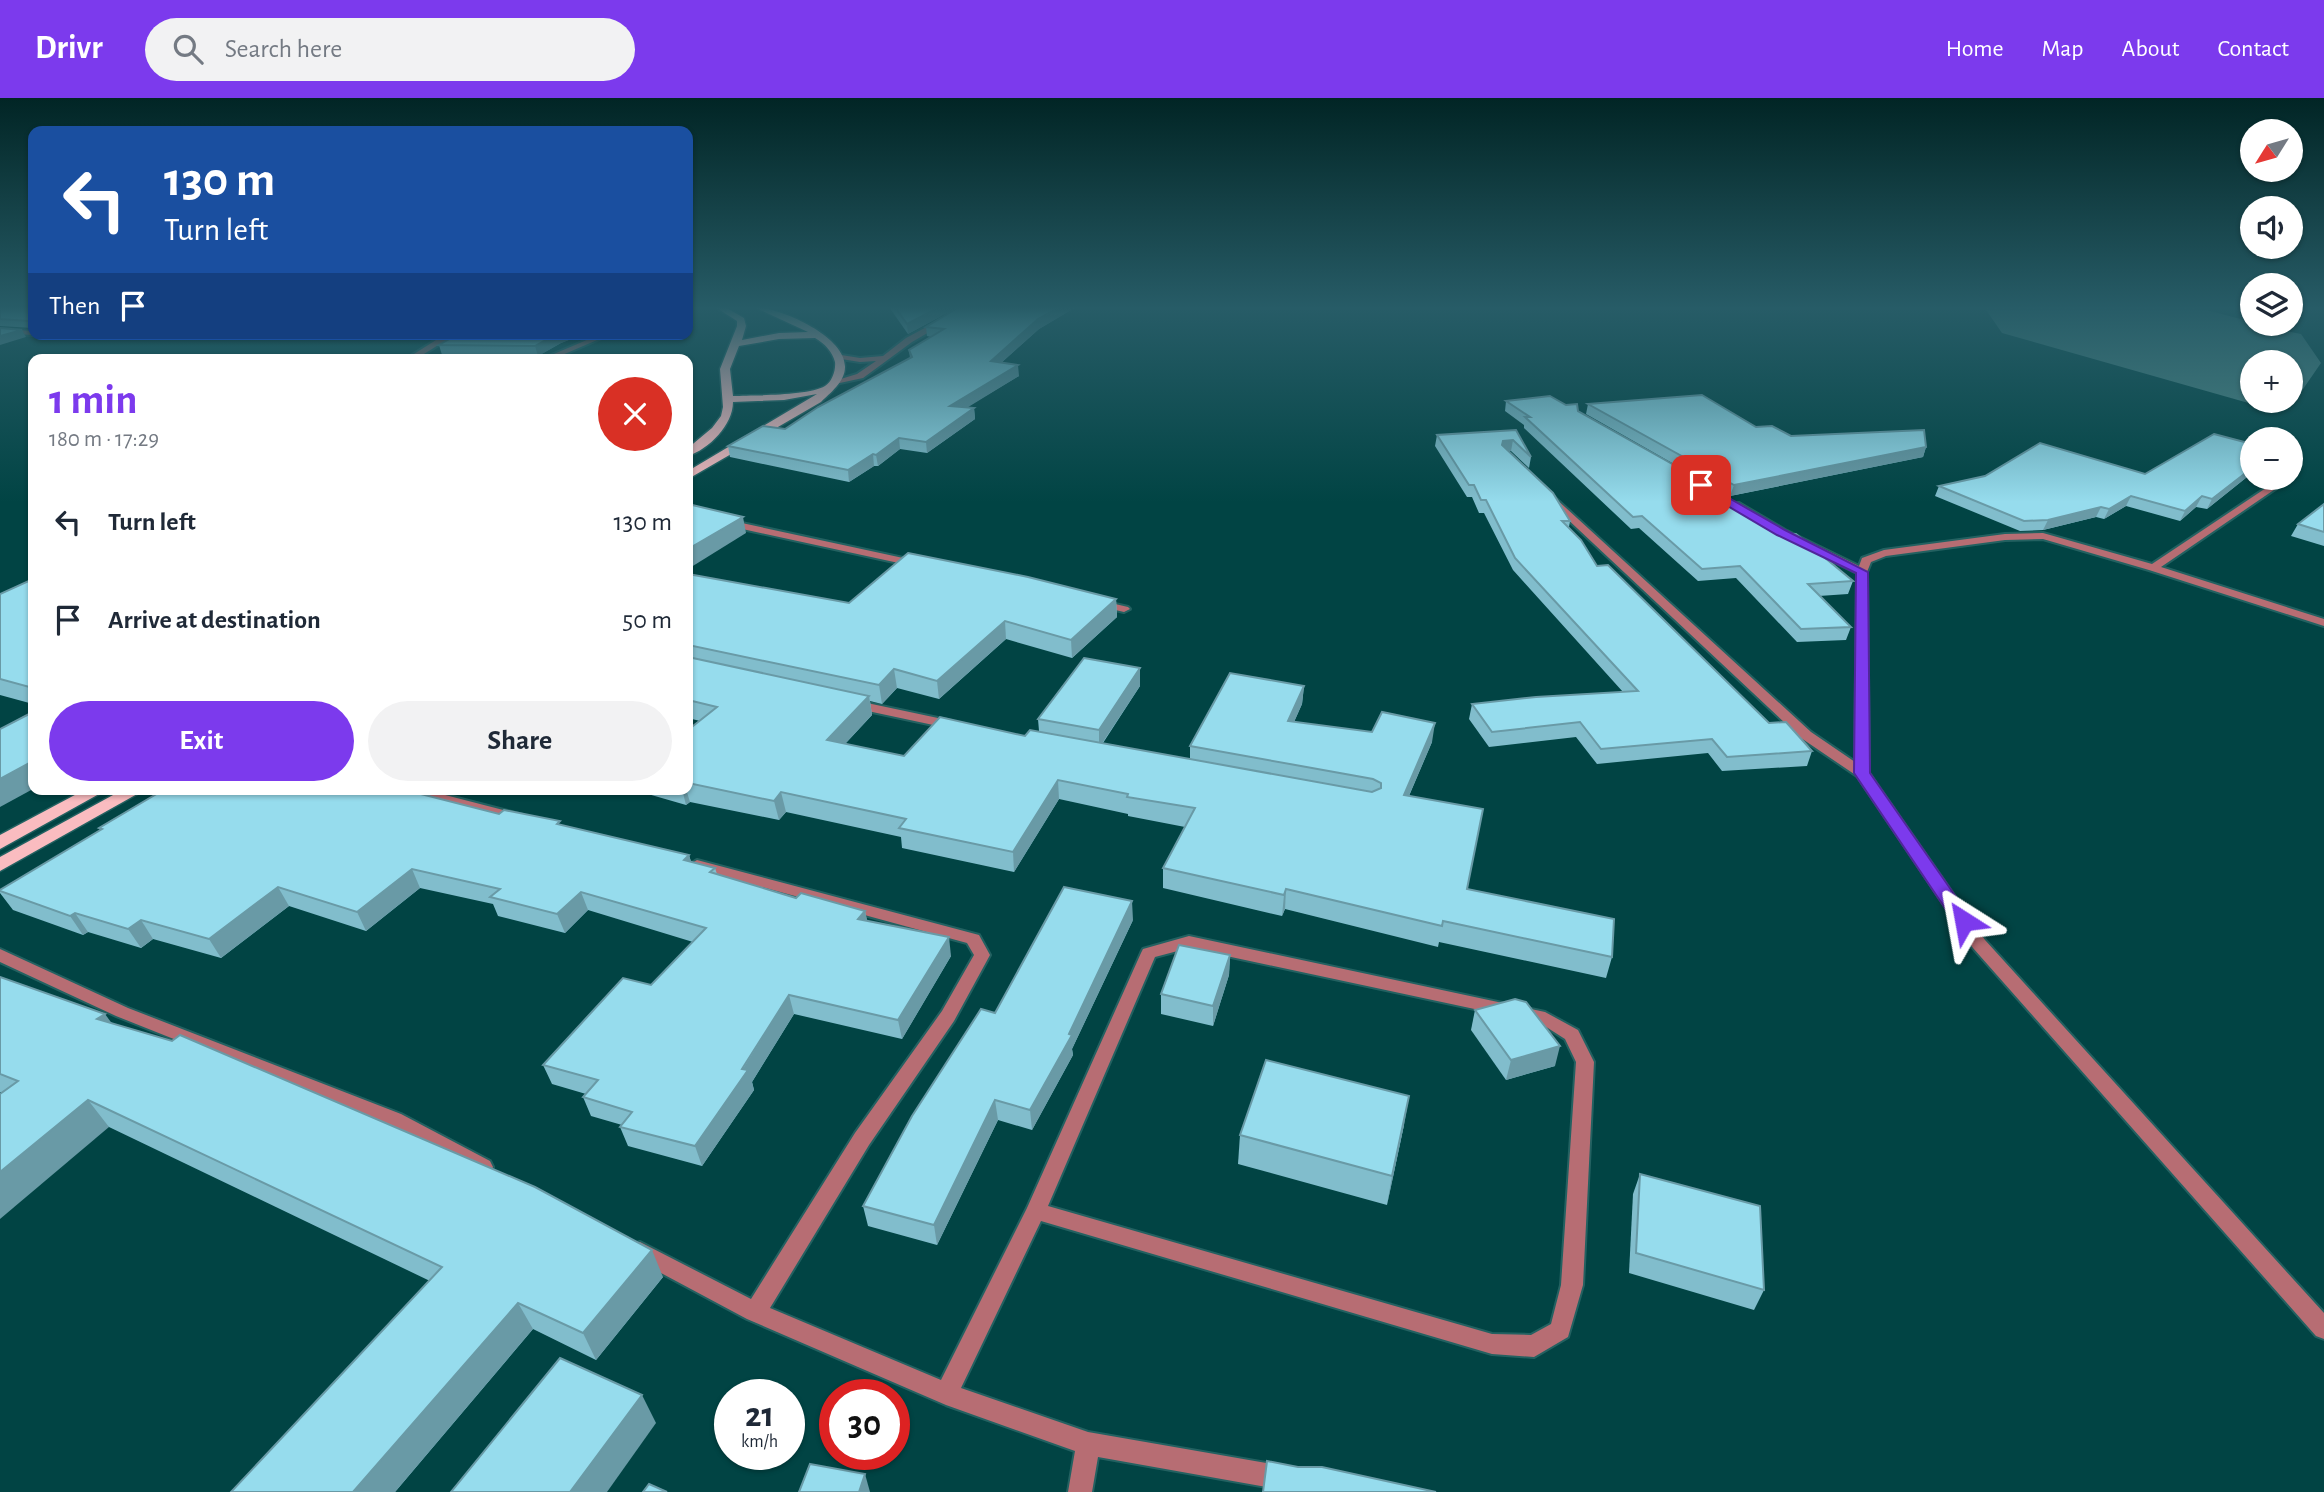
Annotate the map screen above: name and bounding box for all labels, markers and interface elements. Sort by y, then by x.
search box [145,18,635,81]
icon: search [169,30,207,68]
text: Drivr [35,32,103,65]
text: Search here [225,36,342,62]
text: Home [1946,37,2004,61]
text: Map [2042,37,2084,61]
text: About [2122,37,2179,61]
text: Contact [2217,37,2289,61]
north arrow [2240,119,2303,182]
map controls [2240,119,2303,490]
icon: left [49,154,140,245]
text: 130 m [164,156,275,205]
button: sound [2240,196,2303,259]
text: Turn left [164,214,268,246]
button: layers [2240,273,2303,336]
icon: arrive [114,287,152,325]
text: Then [49,293,100,319]
button: + [2240,350,2303,413]
button: close [598,377,672,451]
text: 1 min [49,379,138,421]
button: − [2240,427,2303,490]
text: 180 m · 17:29 [49,428,159,451]
pin [1671,455,1731,515]
icon: arrive [1682,466,1720,504]
icon: left [49,503,87,541]
text: Turn left [108,509,196,535]
text: 130 m [614,509,672,535]
icon: arrive [49,601,87,639]
text: Arrive at destination [108,607,321,633]
text: 50 m [622,607,672,633]
button: Exit [49,701,354,781]
button: Share [368,701,672,781]
position arrow [1927,884,2001,958]
speed limit sign: 30 [819,1379,910,1470]
text: 21 [745,1398,774,1433]
text: km/h [741,1433,778,1451]

